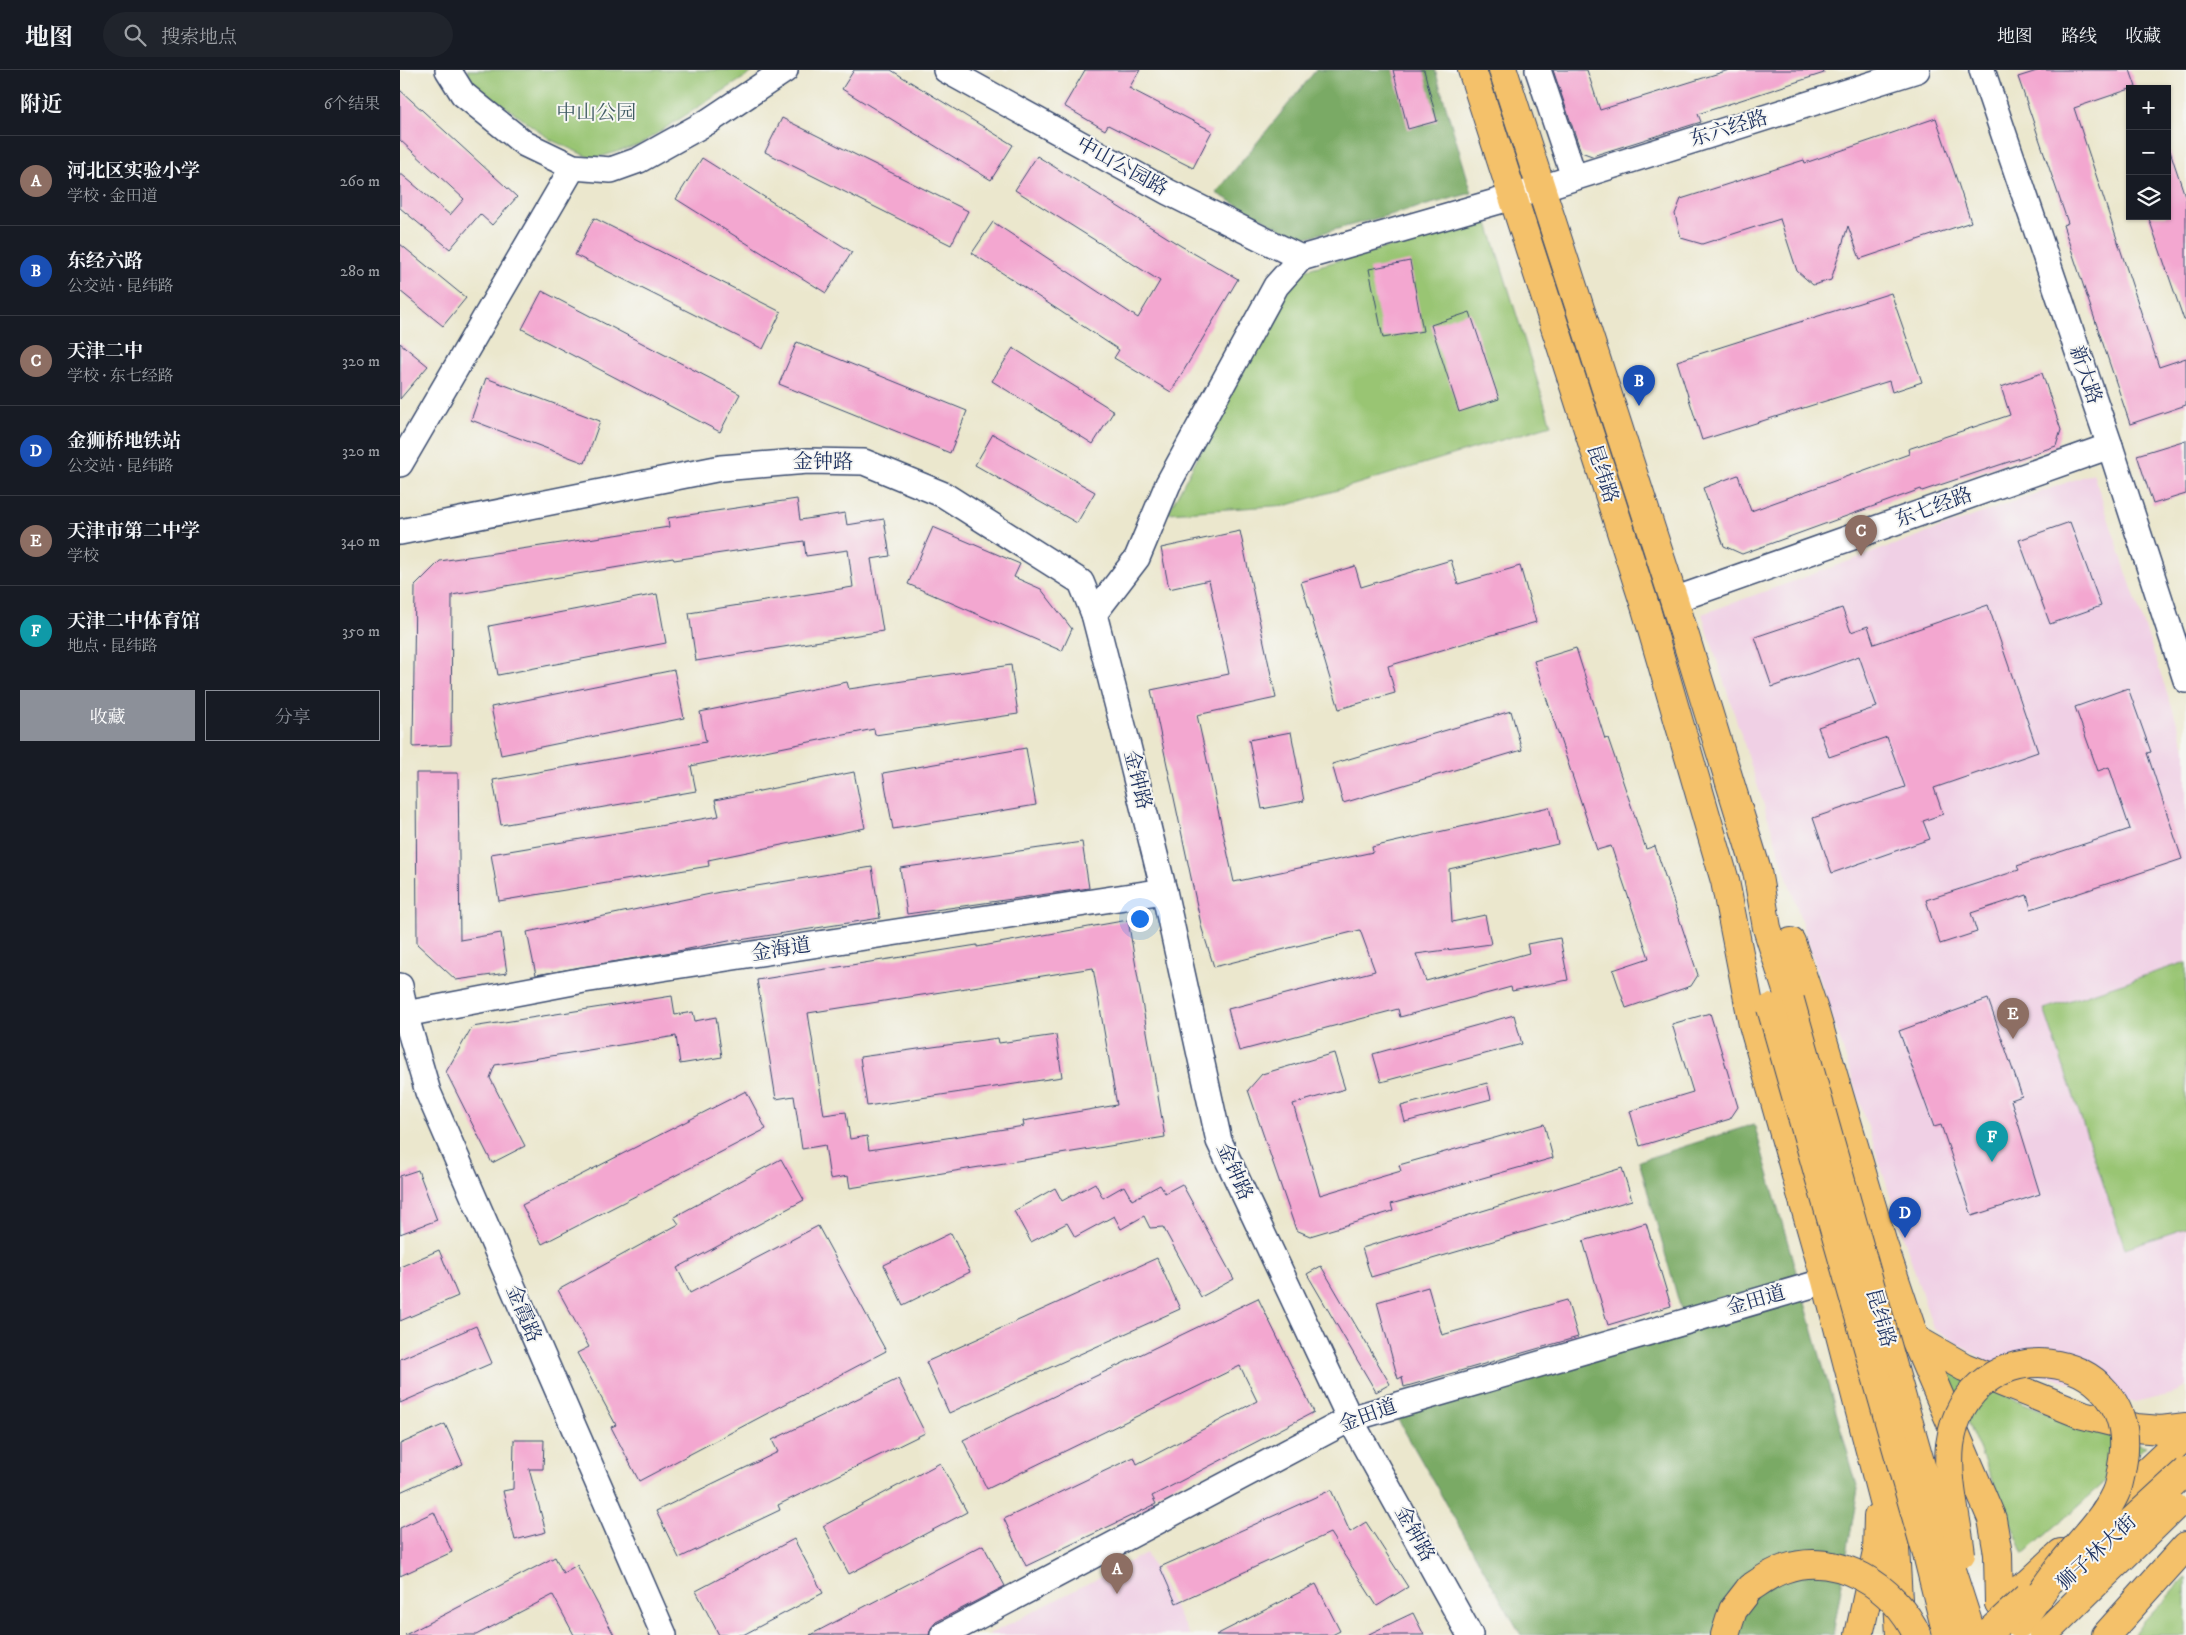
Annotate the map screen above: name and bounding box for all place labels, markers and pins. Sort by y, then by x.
pin: B [1623,365,1655,406]
pin: C [1845,515,1877,556]
pin: E [1997,998,2029,1039]
pin: F [1976,1121,2008,1162]
pin: D [1889,1197,1921,1238]
pin: A [1101,1553,1133,1594]

